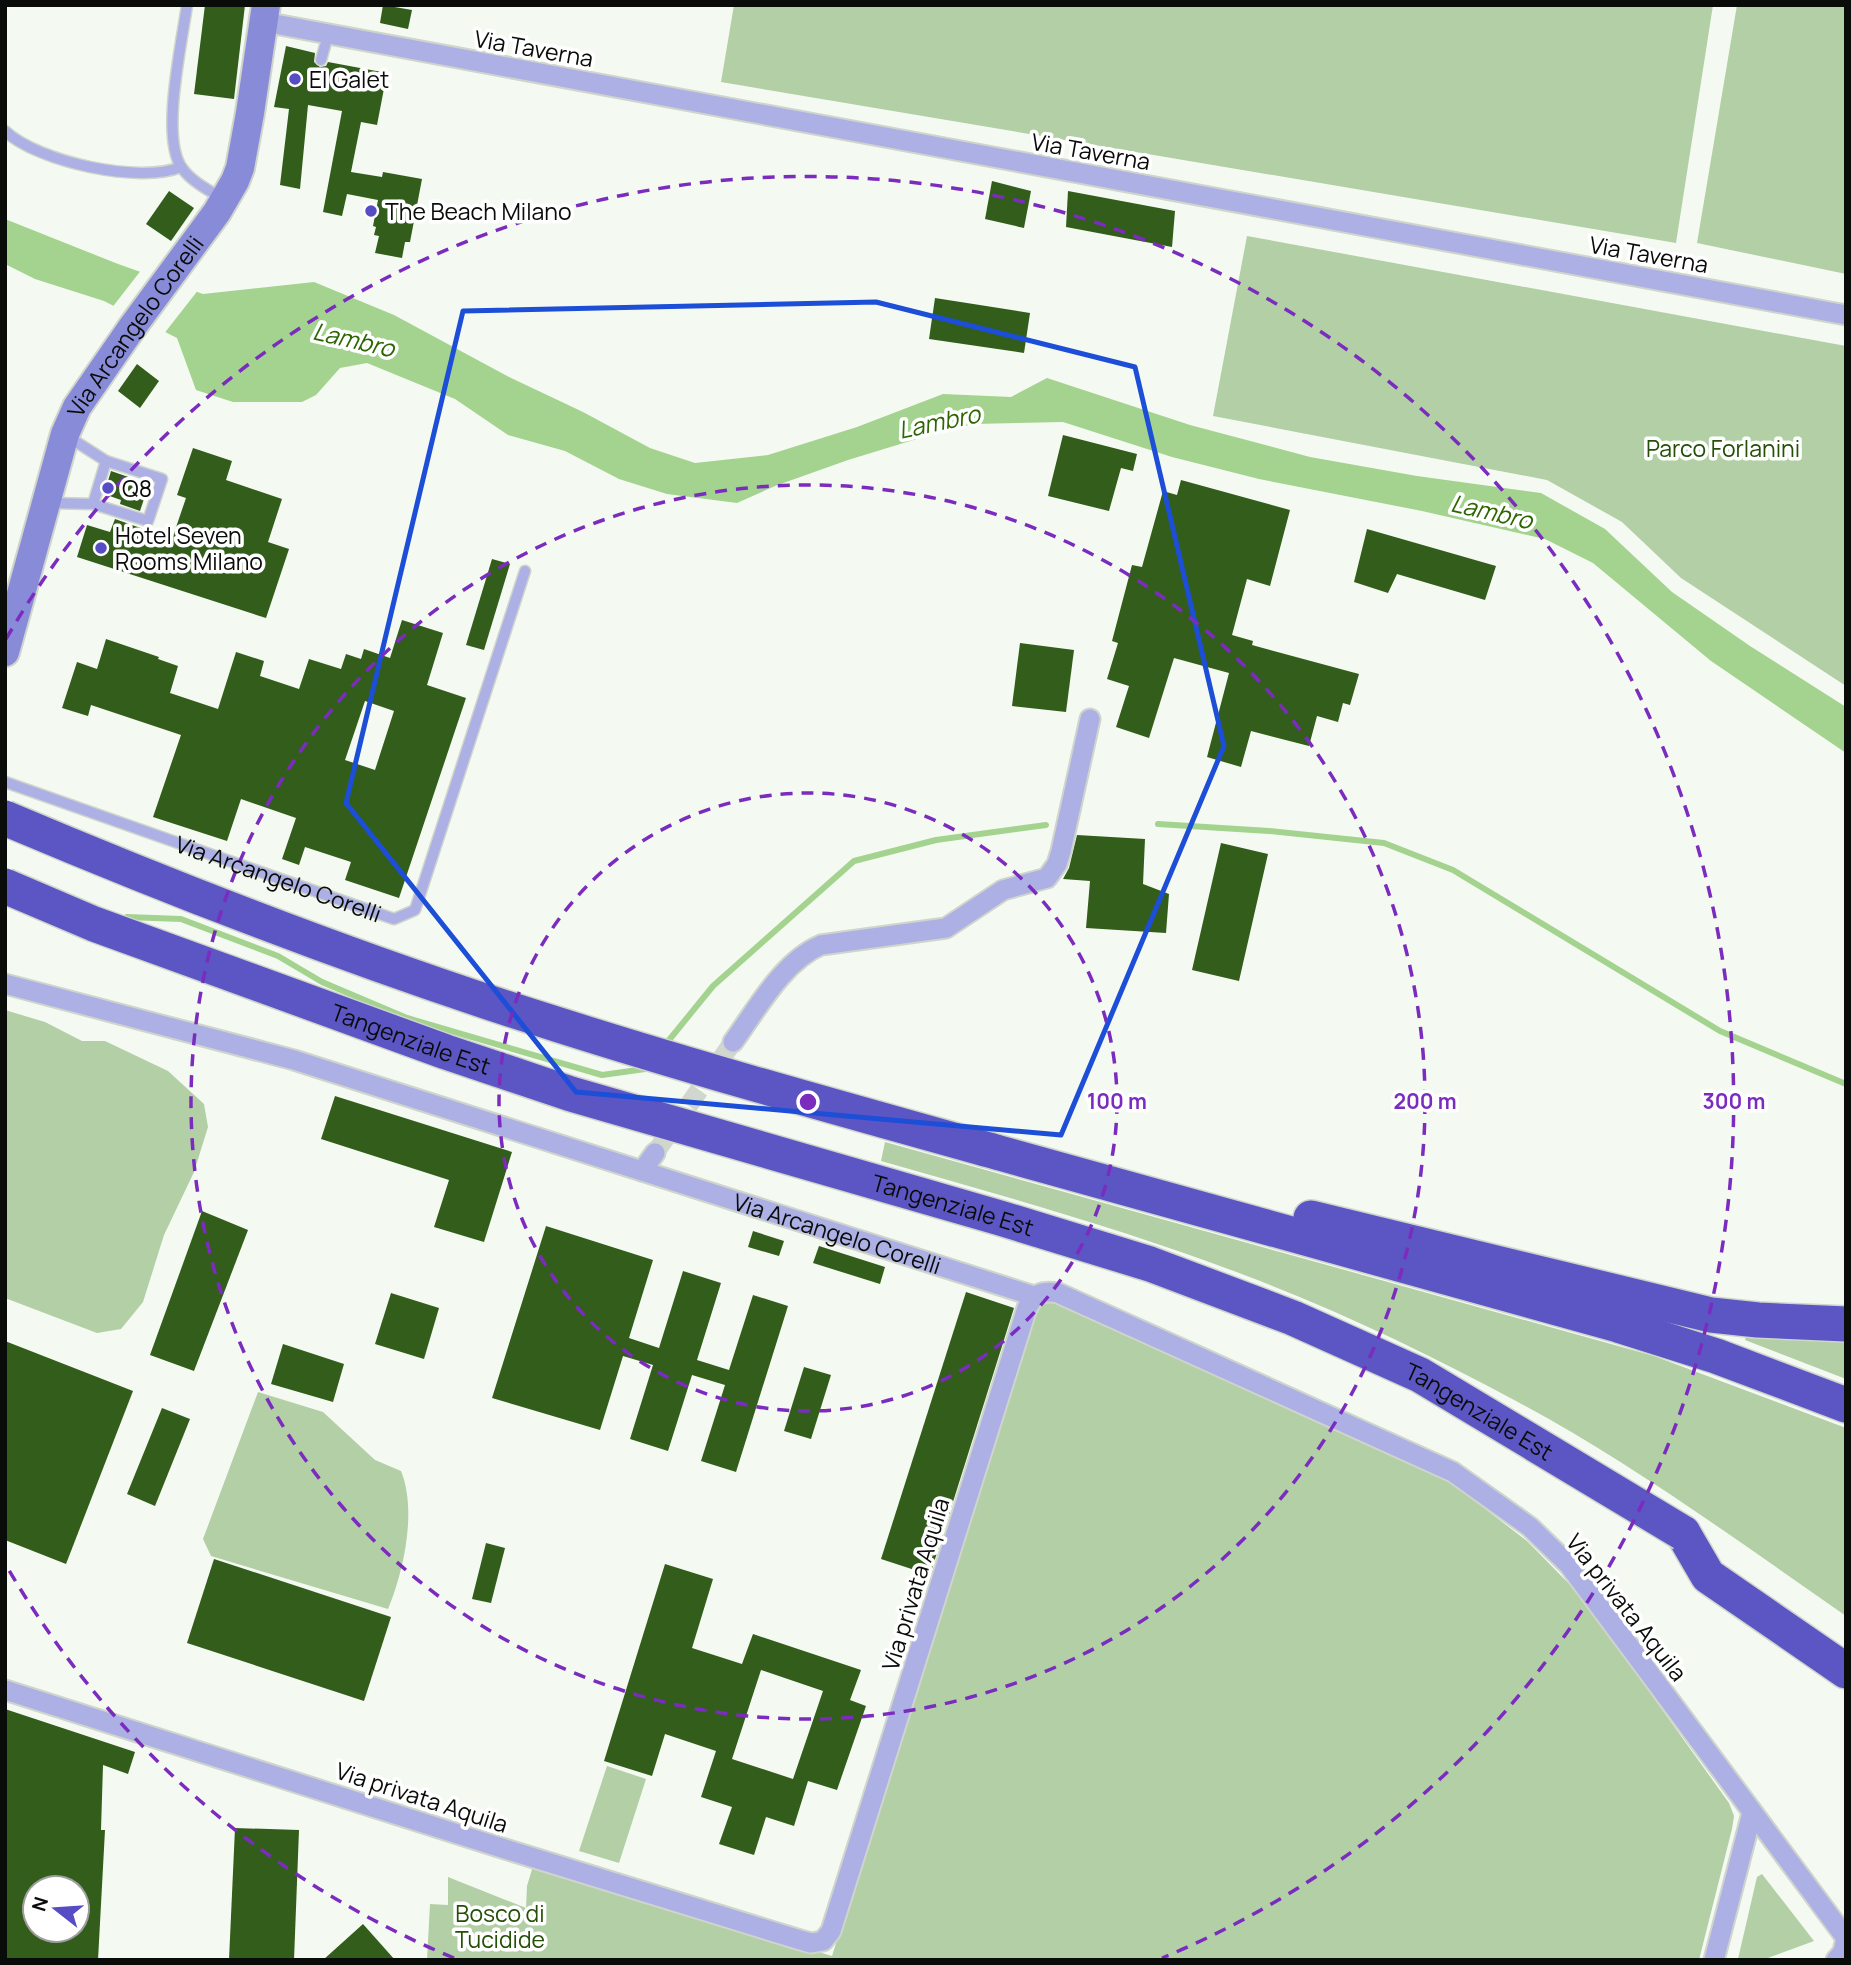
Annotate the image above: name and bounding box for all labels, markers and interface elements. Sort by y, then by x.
street label: Via Taverna [472,22,596,74]
place label: El Galet [309,63,389,95]
marker: El Galet [287,71,303,87]
street label: Via Taverna [1029,125,1153,177]
place label: The Beach Milano [385,195,572,227]
marker: The Beach Milano [363,203,379,219]
street label: Via Taverna [1587,228,1711,280]
street label: Via Arcangelo Corelli [59,229,211,422]
water label: Lambro [310,314,400,365]
water label: Lambro [895,396,985,446]
park label: Parco Forlanini [1646,432,1800,464]
place label: Q8 [122,472,152,504]
marker: Q8 [100,480,116,496]
water label: Lambro [1448,486,1538,537]
place label: Hotel Seven Rooms Milano [115,519,263,577]
marker: Hotel Seven Rooms Milano [93,540,109,556]
street label: Via Arcangelo Corelli [171,827,386,929]
street label: Tangenziale Est [327,996,495,1082]
text: 100 m [1087,1087,1147,1115]
text: 200 m [1393,1087,1457,1115]
text: 300 m [1703,1087,1765,1115]
centre of rings [796,1090,820,1114]
street label: Tangenziale Est [868,1166,1038,1244]
street label: Via Arcangelo Corelli [729,1185,945,1281]
street label: Tangenziale Est [1400,1355,1559,1467]
street label: Via privata Aquila [874,1494,956,1674]
street label: Via privata Aquila [1559,1527,1695,1687]
street label: Via privata Aquila [332,1754,512,1840]
north arrow [21,1874,91,1944]
text: N [25,1894,54,1914]
park label: Bosco di Tucidide [455,1897,545,1955]

